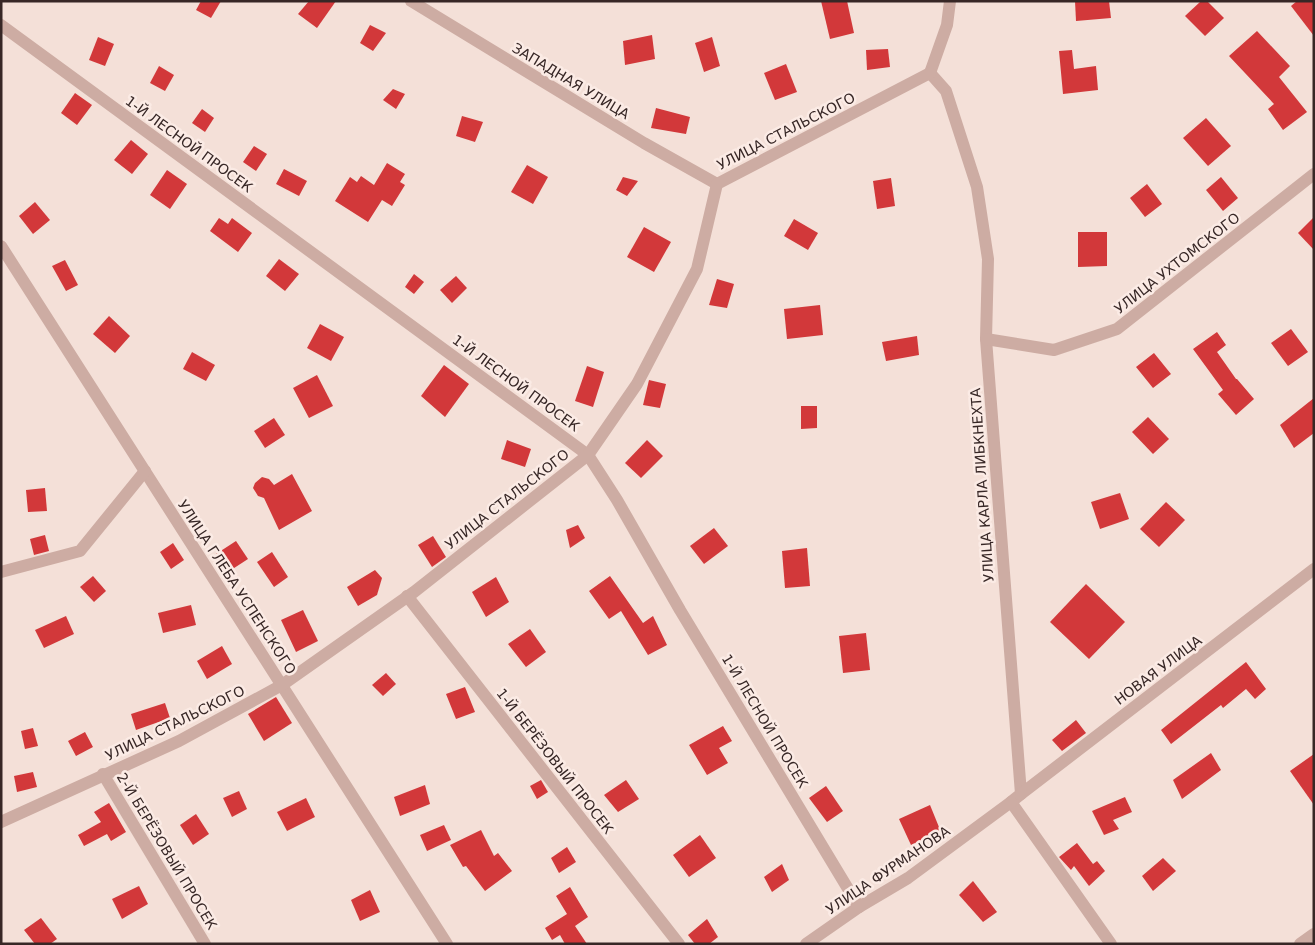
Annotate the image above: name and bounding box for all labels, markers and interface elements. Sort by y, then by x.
street label: ЗАПАДНАЯ УЛИЦА [510,40,633,123]
street label: УЛИЦА СТАЛЬСКОГО [714,89,858,173]
street label: 1-Й ЛЕСНОЙ ПРОСЕК [122,92,256,195]
street label: УЛИЦА УХТОМСКОГО [1111,209,1243,317]
street label: 1-Й ЛЕСНОЙ ПРОСЕК [449,331,583,434]
street label: УЛИЦА КАРЛА ЛИБКНЕХТА [967,387,997,583]
street label: УЛИЦА СТАЛЬСКОГО [442,446,572,552]
street label: УЛИЦА ГЛЕБА УСПЕНСКОГО [175,497,299,677]
street label: НОВАЯ УЛИЦА [1111,632,1205,708]
street label: 1-Й ЛЕСНОЙ ПРОСЕК [719,651,812,791]
street label: УЛИЦА СТАЛЬСКОГО [103,682,247,764]
street label: 1-Й БЕРЁЗОВЫЙ ПРОСЕК [493,685,618,837]
street label: 2-Й БЕРЁЗОВЫЙ ПРОСЕК [114,769,221,932]
street label: УЛИЦА ФУРМАНОВА [823,822,953,917]

